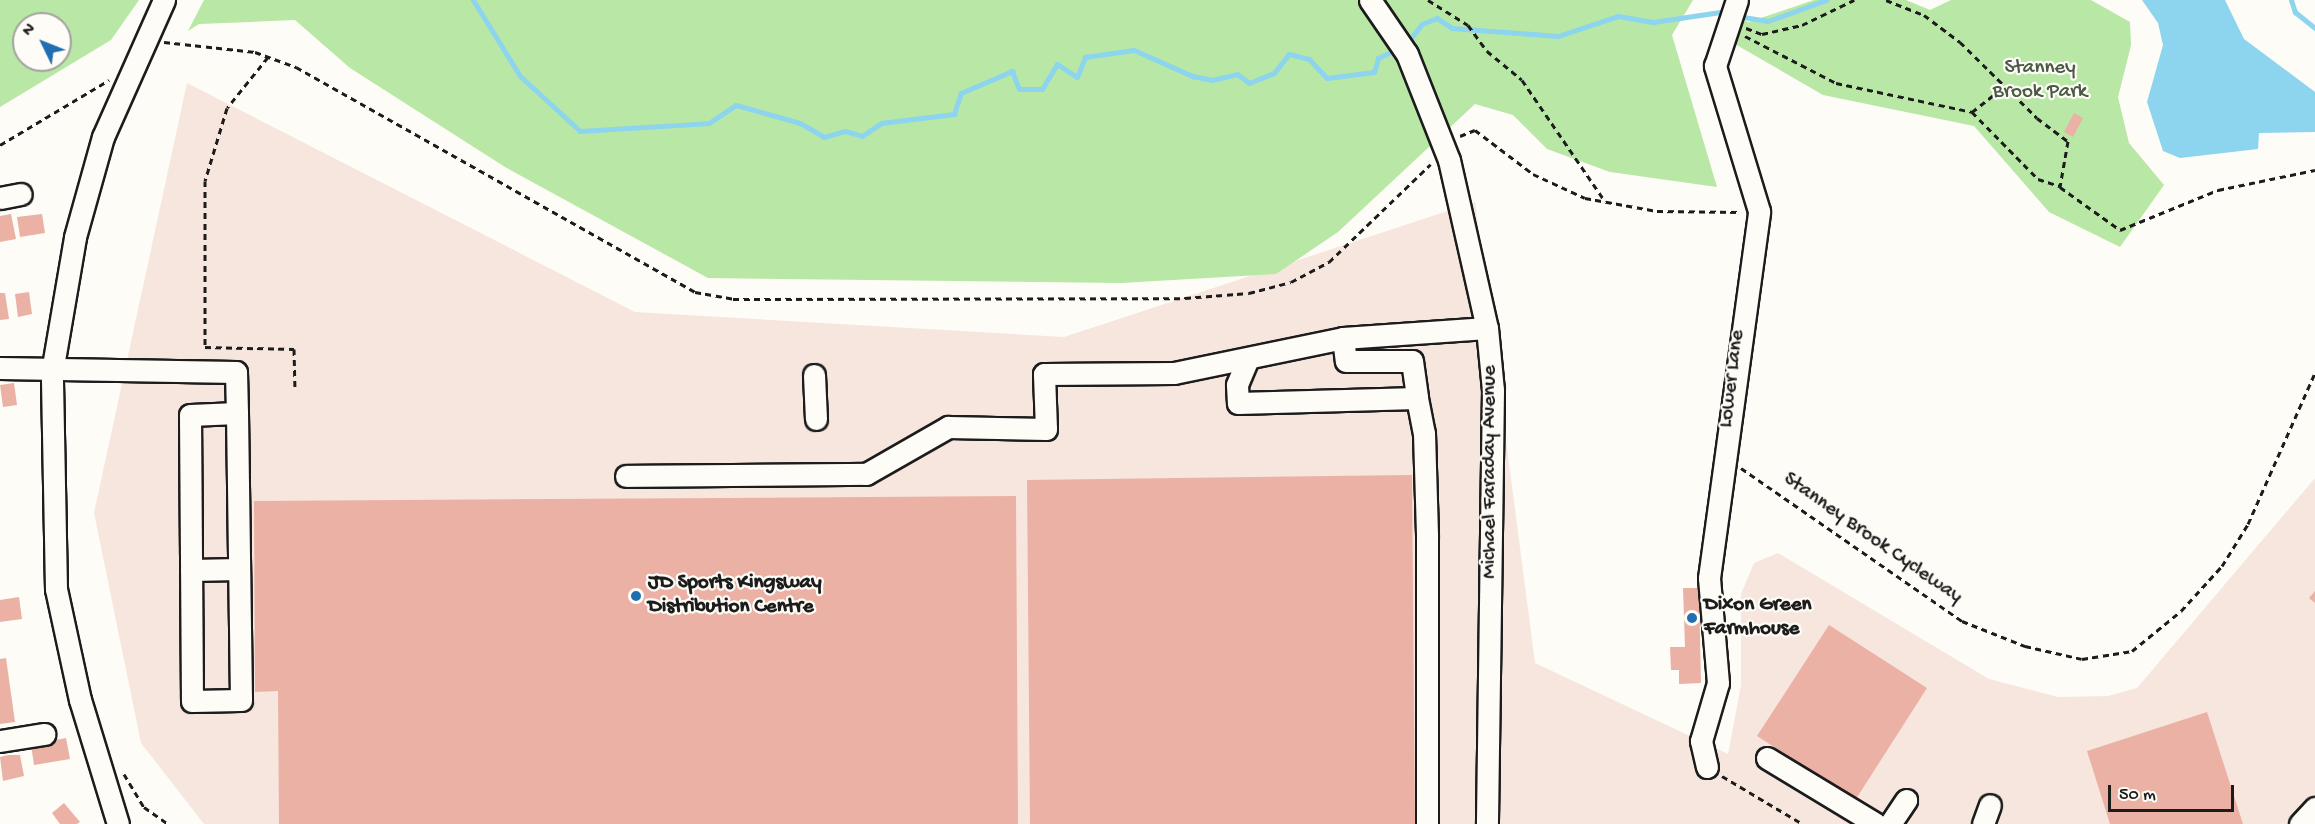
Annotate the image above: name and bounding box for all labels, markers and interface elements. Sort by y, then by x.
north arrow [12,12,72,72]
text: N [19,20,40,41]
park label: Stanney Brook Park [1993,56,2087,106]
street label: Lower Lane [1715,329,1751,429]
street label: Michael Faraday Avenue [1478,365,1504,579]
street label: Stanney Brook Cycleway [1778,468,1966,610]
place label: JD Sports Kingsway Distribution Centre [648,571,822,621]
marker: JD Sports Kingsway Distribution Centre [629,589,643,603]
place label: Dixon Green Farmhouse [1704,593,1811,643]
marker: Dixon Green Farmhouse [1685,611,1699,625]
scale bar [2111,773,2237,811]
text: 50 m [2119,785,2156,806]

